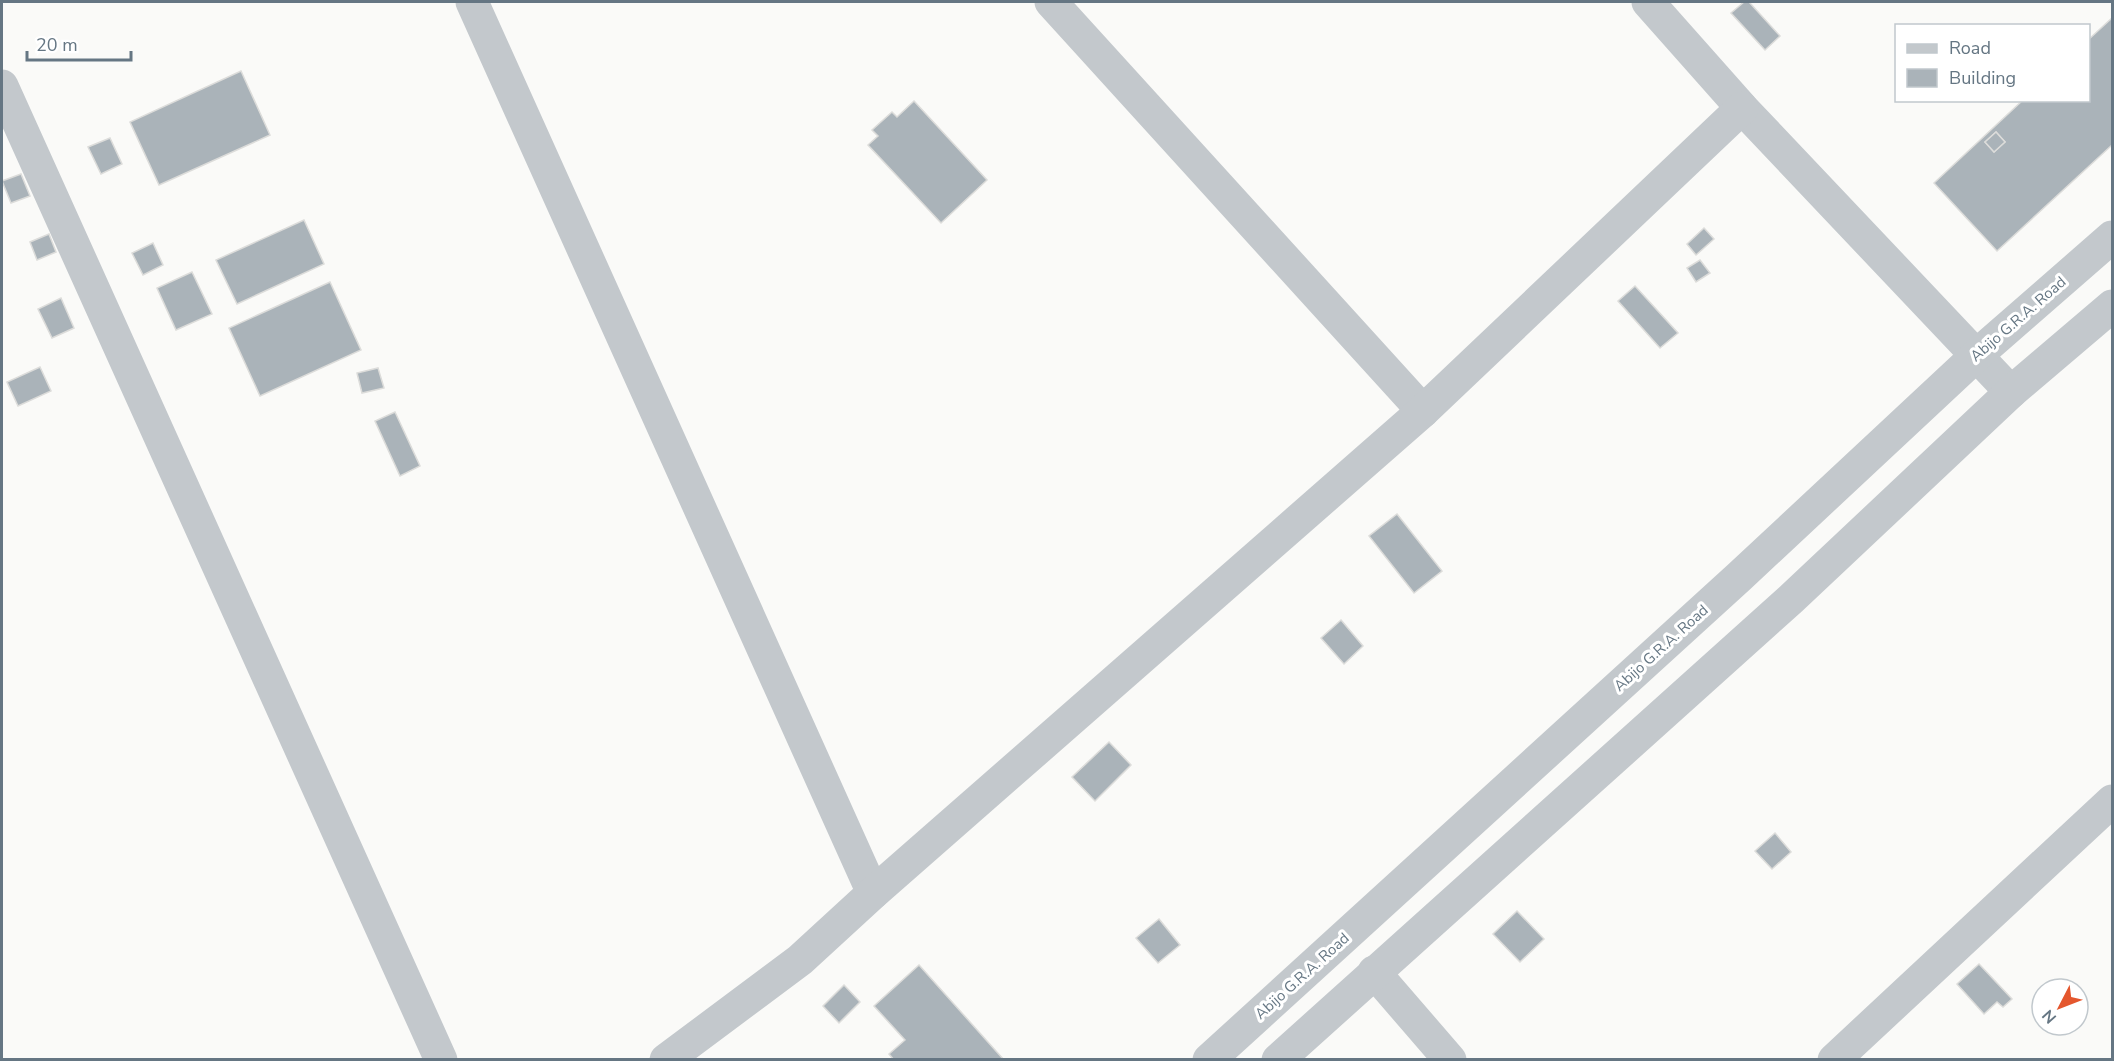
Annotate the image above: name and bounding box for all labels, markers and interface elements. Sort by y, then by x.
scale bar [27,24,130,62]
legend [1895,24,2090,102]
text: 20 m [36,33,78,57]
text: Road [1949,36,1991,60]
text: Building [1949,66,2016,90]
street label: Abijo G.R.A. Road [1966,272,2070,366]
street label: Abijo G.R.A. Road [1610,600,1712,696]
street label: Abijo G.R.A. Road [1251,928,1353,1024]
north arrow [2030,977,2090,1037]
text: N [2037,1005,2062,1028]

